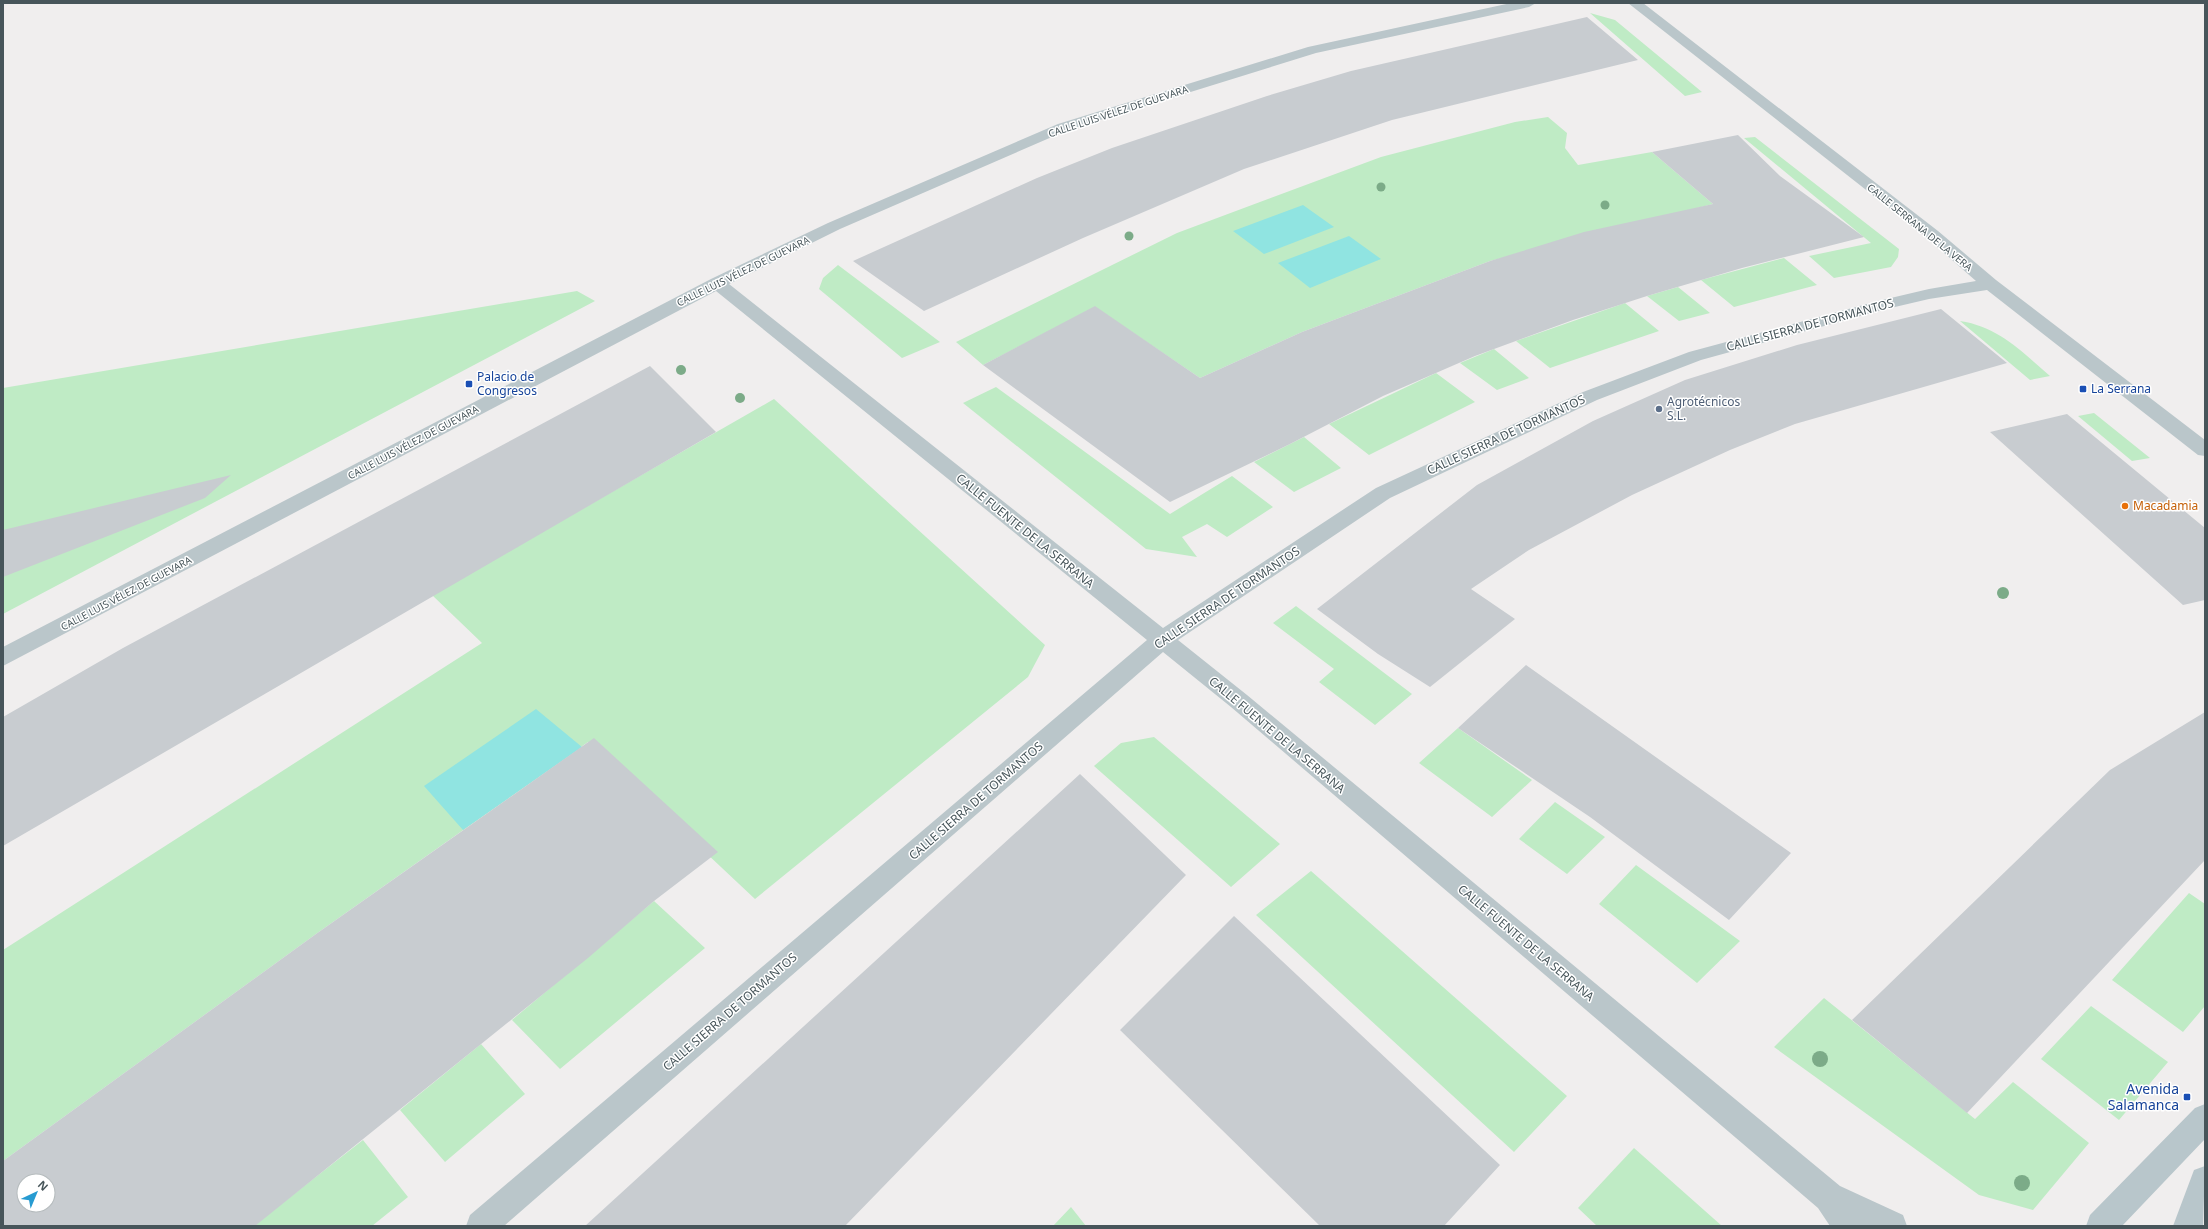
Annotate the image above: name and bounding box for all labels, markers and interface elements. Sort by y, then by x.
street label: CALLE LUIS VÉLEZ DE GUEVARA [1046,82,1190,140]
street label: CALLE SERRANA DE LA VERA [1864,180,1976,274]
street label: CALLE LUIS VÉLEZ DE GUEVARA [674,232,812,309]
street label: CALLE SIERRA DE TORMANTOS [1724,294,1896,355]
place label: Palacio de Congresos [477,368,537,399]
marker: Palacio de Congresos [464,379,474,389]
place label: La Serrana [2091,380,2151,397]
marker: La Serrana [2078,384,2088,394]
street label: CALLE SIERRA DE TORMANTOS [1424,390,1588,479]
place label: Agrotécnicos S.L. [1667,393,1740,424]
street label: CALLE LUIS VÉLEZ DE GUEVARA [345,401,481,482]
marker: Agrotécnicos S.L. [1654,404,1664,414]
street label: CALLE FUENTE DE LA SERRANA [953,470,1098,592]
place label: Macadamia [2133,497,2198,514]
marker: Macadamia [2120,501,2130,511]
street label: CALLE SIERRA DE TORMANTOS [1150,542,1303,653]
street label: CALLE LUIS VÉLEZ DE GUEVARA [58,552,194,633]
street label: CALLE FUENTE DE LA SERRANA [1206,672,1349,797]
street label: CALLE SIERRA DE TORMANTOS [905,737,1047,864]
street label: CALLE FUENTE DE LA SERRANA [1455,880,1598,1005]
street label: CALLE SIERRA DE TORMANTOS [659,948,801,1075]
place label: Avenida Salamanca [2108,1079,2179,1114]
marker: Avenida Salamanca [2182,1092,2192,1102]
north arrow [16,1173,56,1213]
text: N [35,1177,52,1194]

